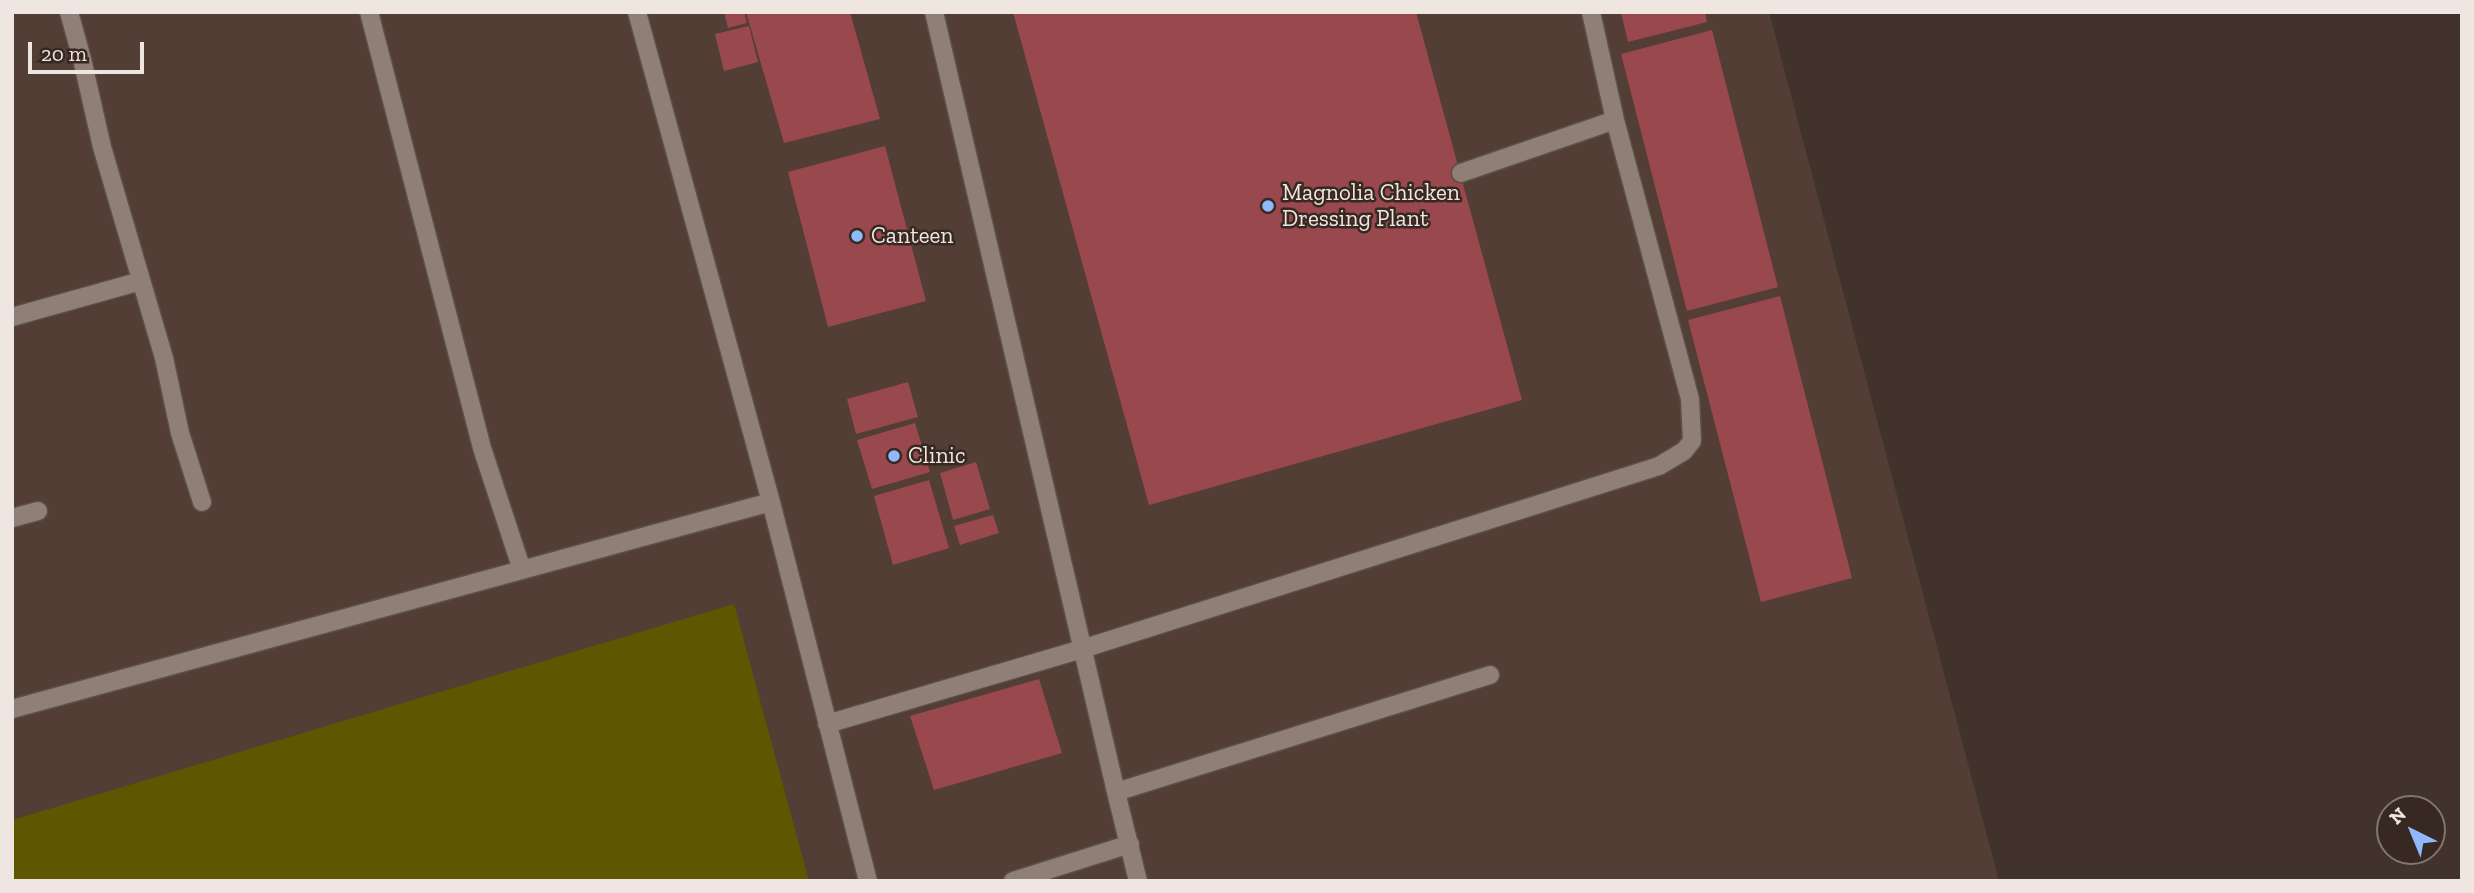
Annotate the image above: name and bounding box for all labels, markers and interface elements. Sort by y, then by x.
scale bar [32,28,147,72]
text: 20 m [41,41,87,66]
place label: Magnolia Chicken Dressing Plant [1282,179,1460,233]
marker: Magnolia Chicken Dressing Plant [1260,198,1276,214]
place label: Canteen [871,222,953,250]
marker: Canteen [849,228,865,244]
place label: Clinic [908,442,966,470]
marker: Clinic [886,448,902,464]
north arrow [2376,795,2446,865]
text: N [2385,802,2411,829]

